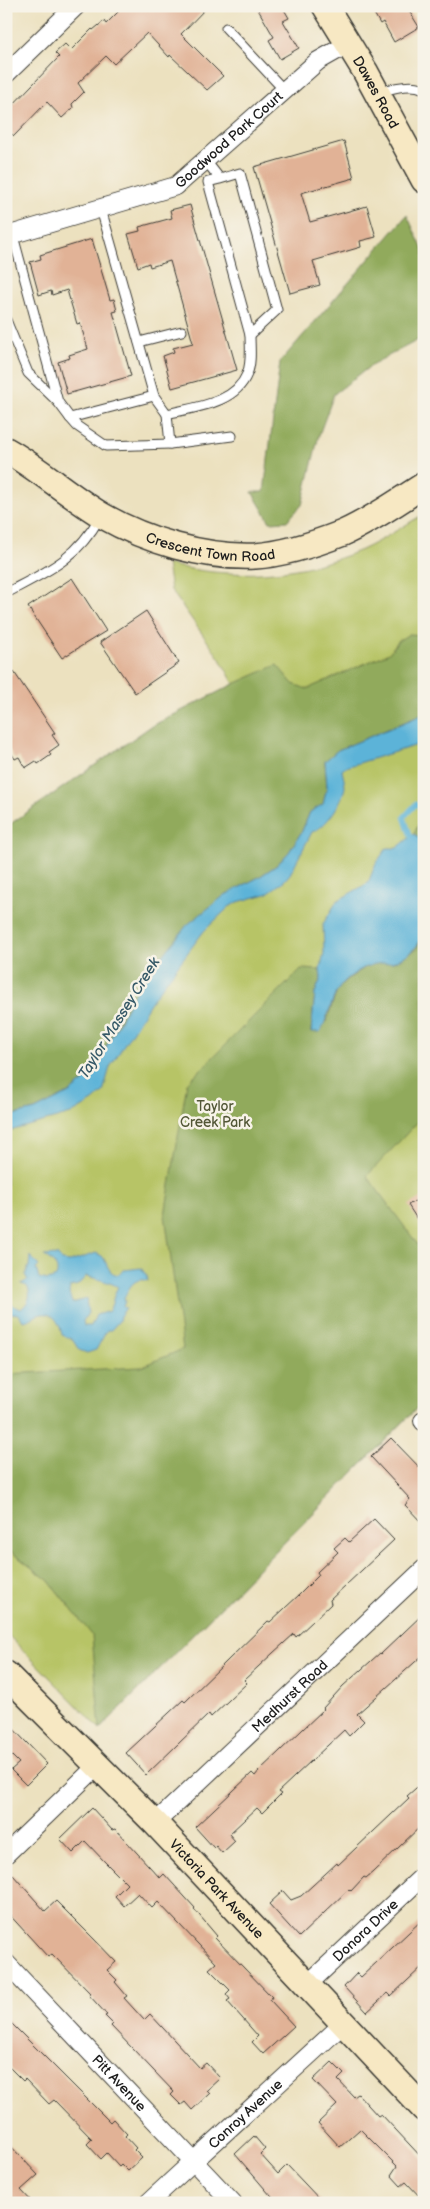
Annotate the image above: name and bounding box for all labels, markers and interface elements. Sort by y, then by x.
street label: Dawes Road [349,53,402,131]
street label: Goodwood Park Court [172,88,287,192]
street label: Crescent Town Road [143,529,276,565]
water label: Taylor Massey Creek [74,954,165,1082]
park label: Taylor Creek Park [180,1098,250,1131]
street label: Medhurst Road [248,1657,331,1736]
street label: Victoria Park Avenue [166,1836,267,1942]
street label: Donora Drive [329,1896,402,1965]
street label: Pitt Avenue [88,2051,150,2115]
street label: Conroy Avenue [205,2076,286,2152]

